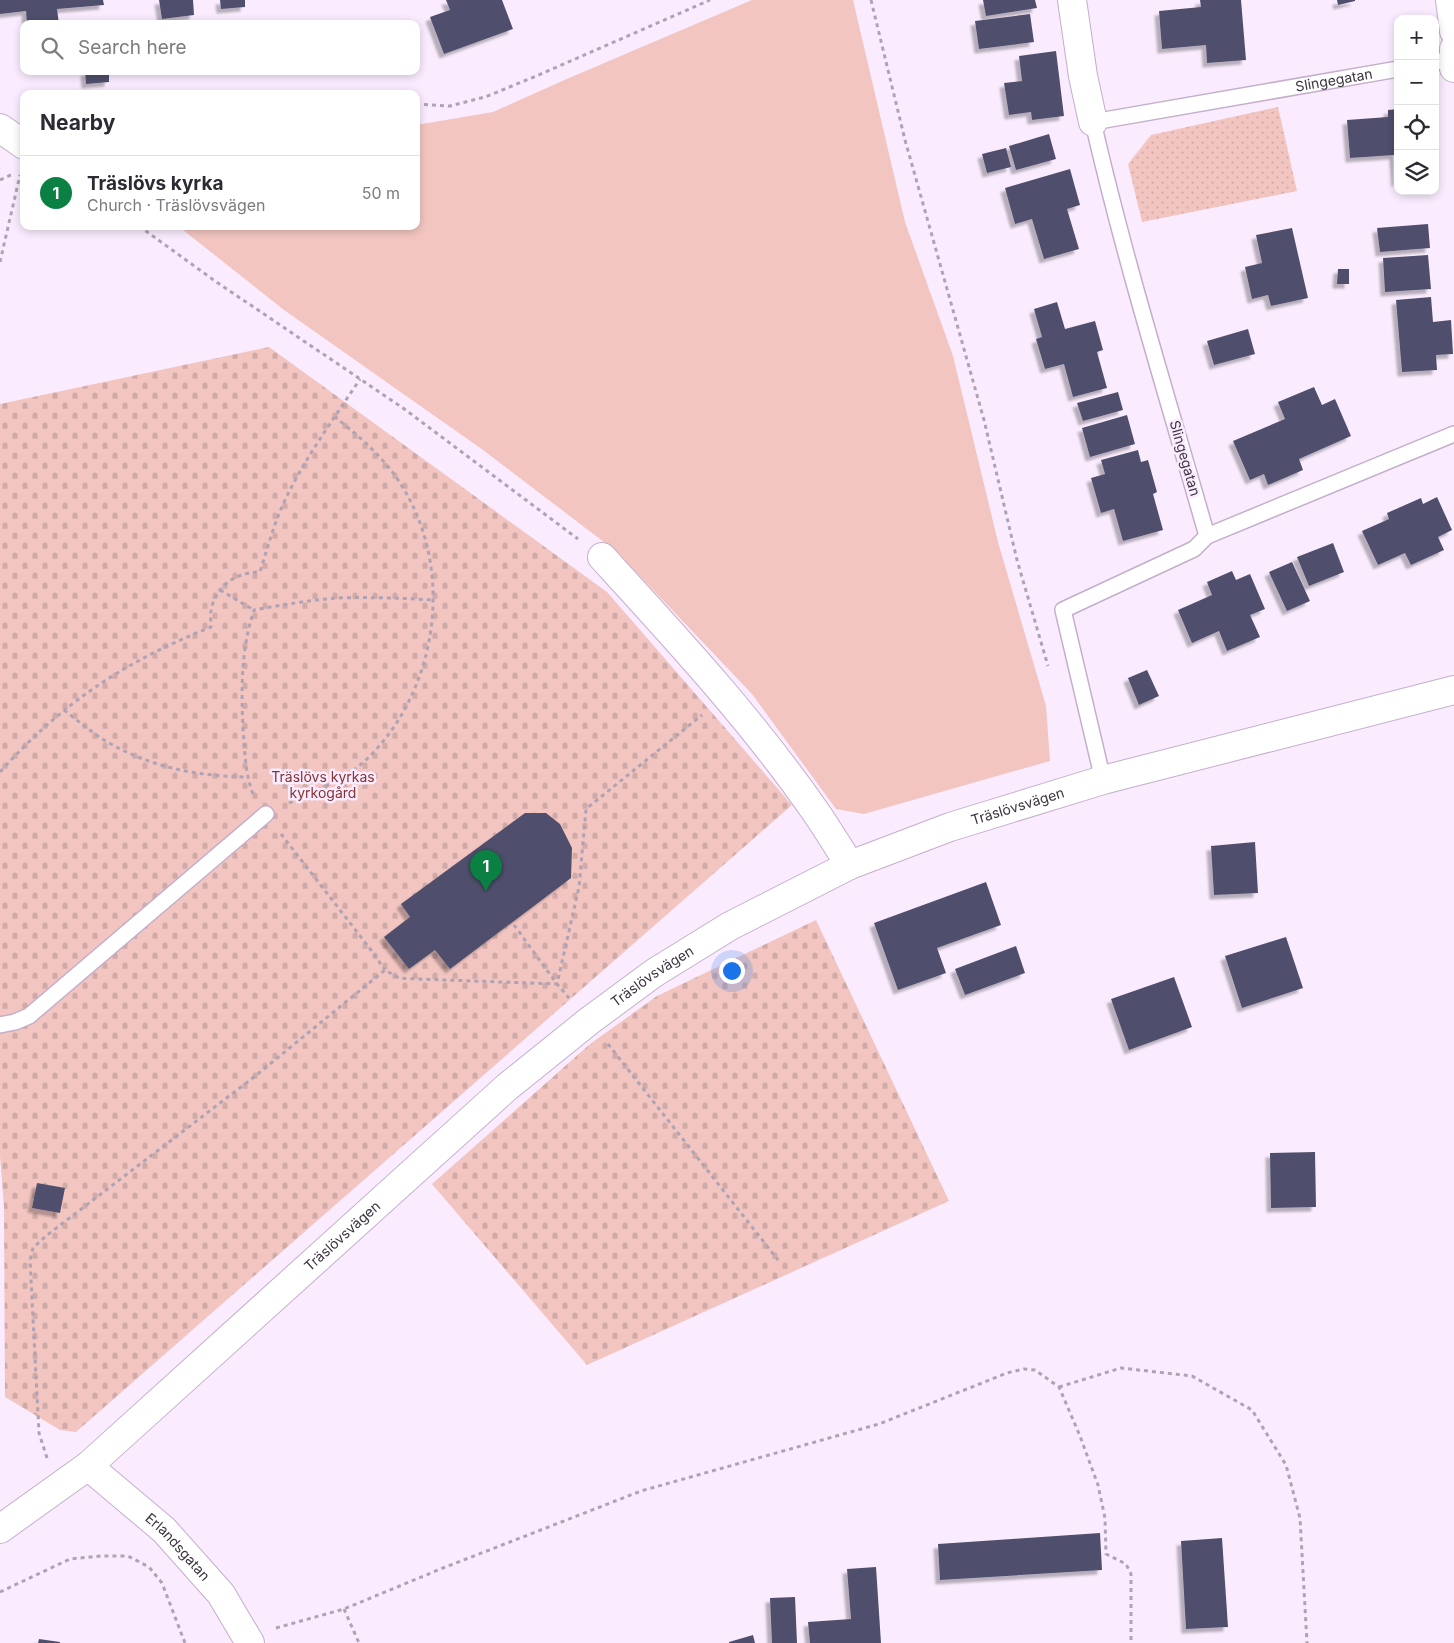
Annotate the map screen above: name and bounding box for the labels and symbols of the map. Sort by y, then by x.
street label: Slingegatan [1294,65,1374,95]
street label: Slingegatan [1167,418,1204,498]
park label: Träslövs kyrkas kyrkogård [271,768,375,801]
street label: Träslövsvägen [969,783,1066,828]
pin: 1 [470,850,502,891]
street label: Träslövsvägen [607,942,696,1010]
your location [719,958,745,984]
street label: Träslövsvägen [300,1197,383,1274]
street label: Erlandsgatan [142,1509,214,1584]

